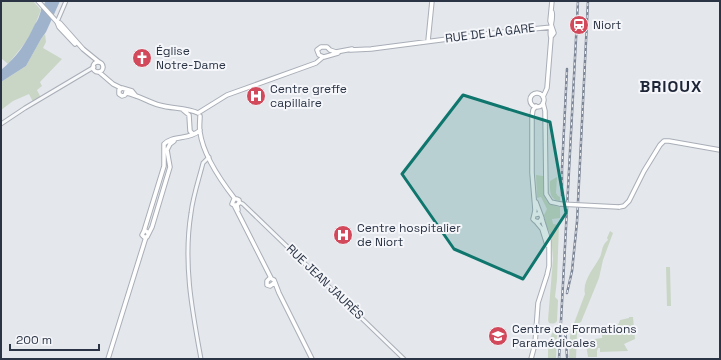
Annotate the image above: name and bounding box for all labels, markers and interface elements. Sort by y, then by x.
station icon: Niort [568,14,590,36]
place label: Niort [593,17,621,33]
street label: RUE DE LA GARE [444,20,536,46]
place label: Église Notre-Dame [156,43,226,73]
church icon: Église Notre-Dame [131,47,153,69]
district label: BRIOUX [640,76,702,97]
place label: Centre greffe capillaire [270,81,347,111]
hospital icon: Centre greffe capillaire [245,85,267,107]
place label: Centre hospitalier de Niort [357,220,461,250]
hospital icon: Centre hospitalier de Niort [332,224,354,246]
street label: RUE JEAN JAURÈS [283,241,367,323]
place label: Centre de Formations Paramédicales [512,321,637,351]
school or university icon: Centre de Formations Paramédicales [487,325,509,347]
scale bar [10,326,99,352]
text: 200 m [16,332,52,348]

